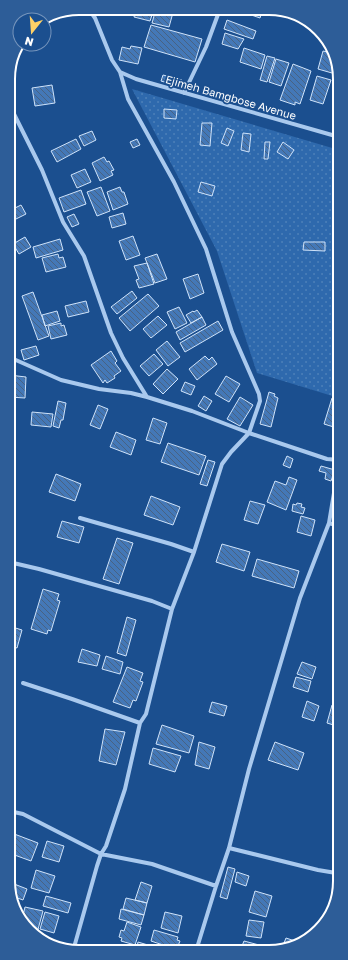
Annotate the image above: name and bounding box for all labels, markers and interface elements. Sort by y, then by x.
north arrow [12,12,52,52]
text: N [23,35,35,49]
street label: Ejimeh Bamgbose Avenue [164,72,298,122]

